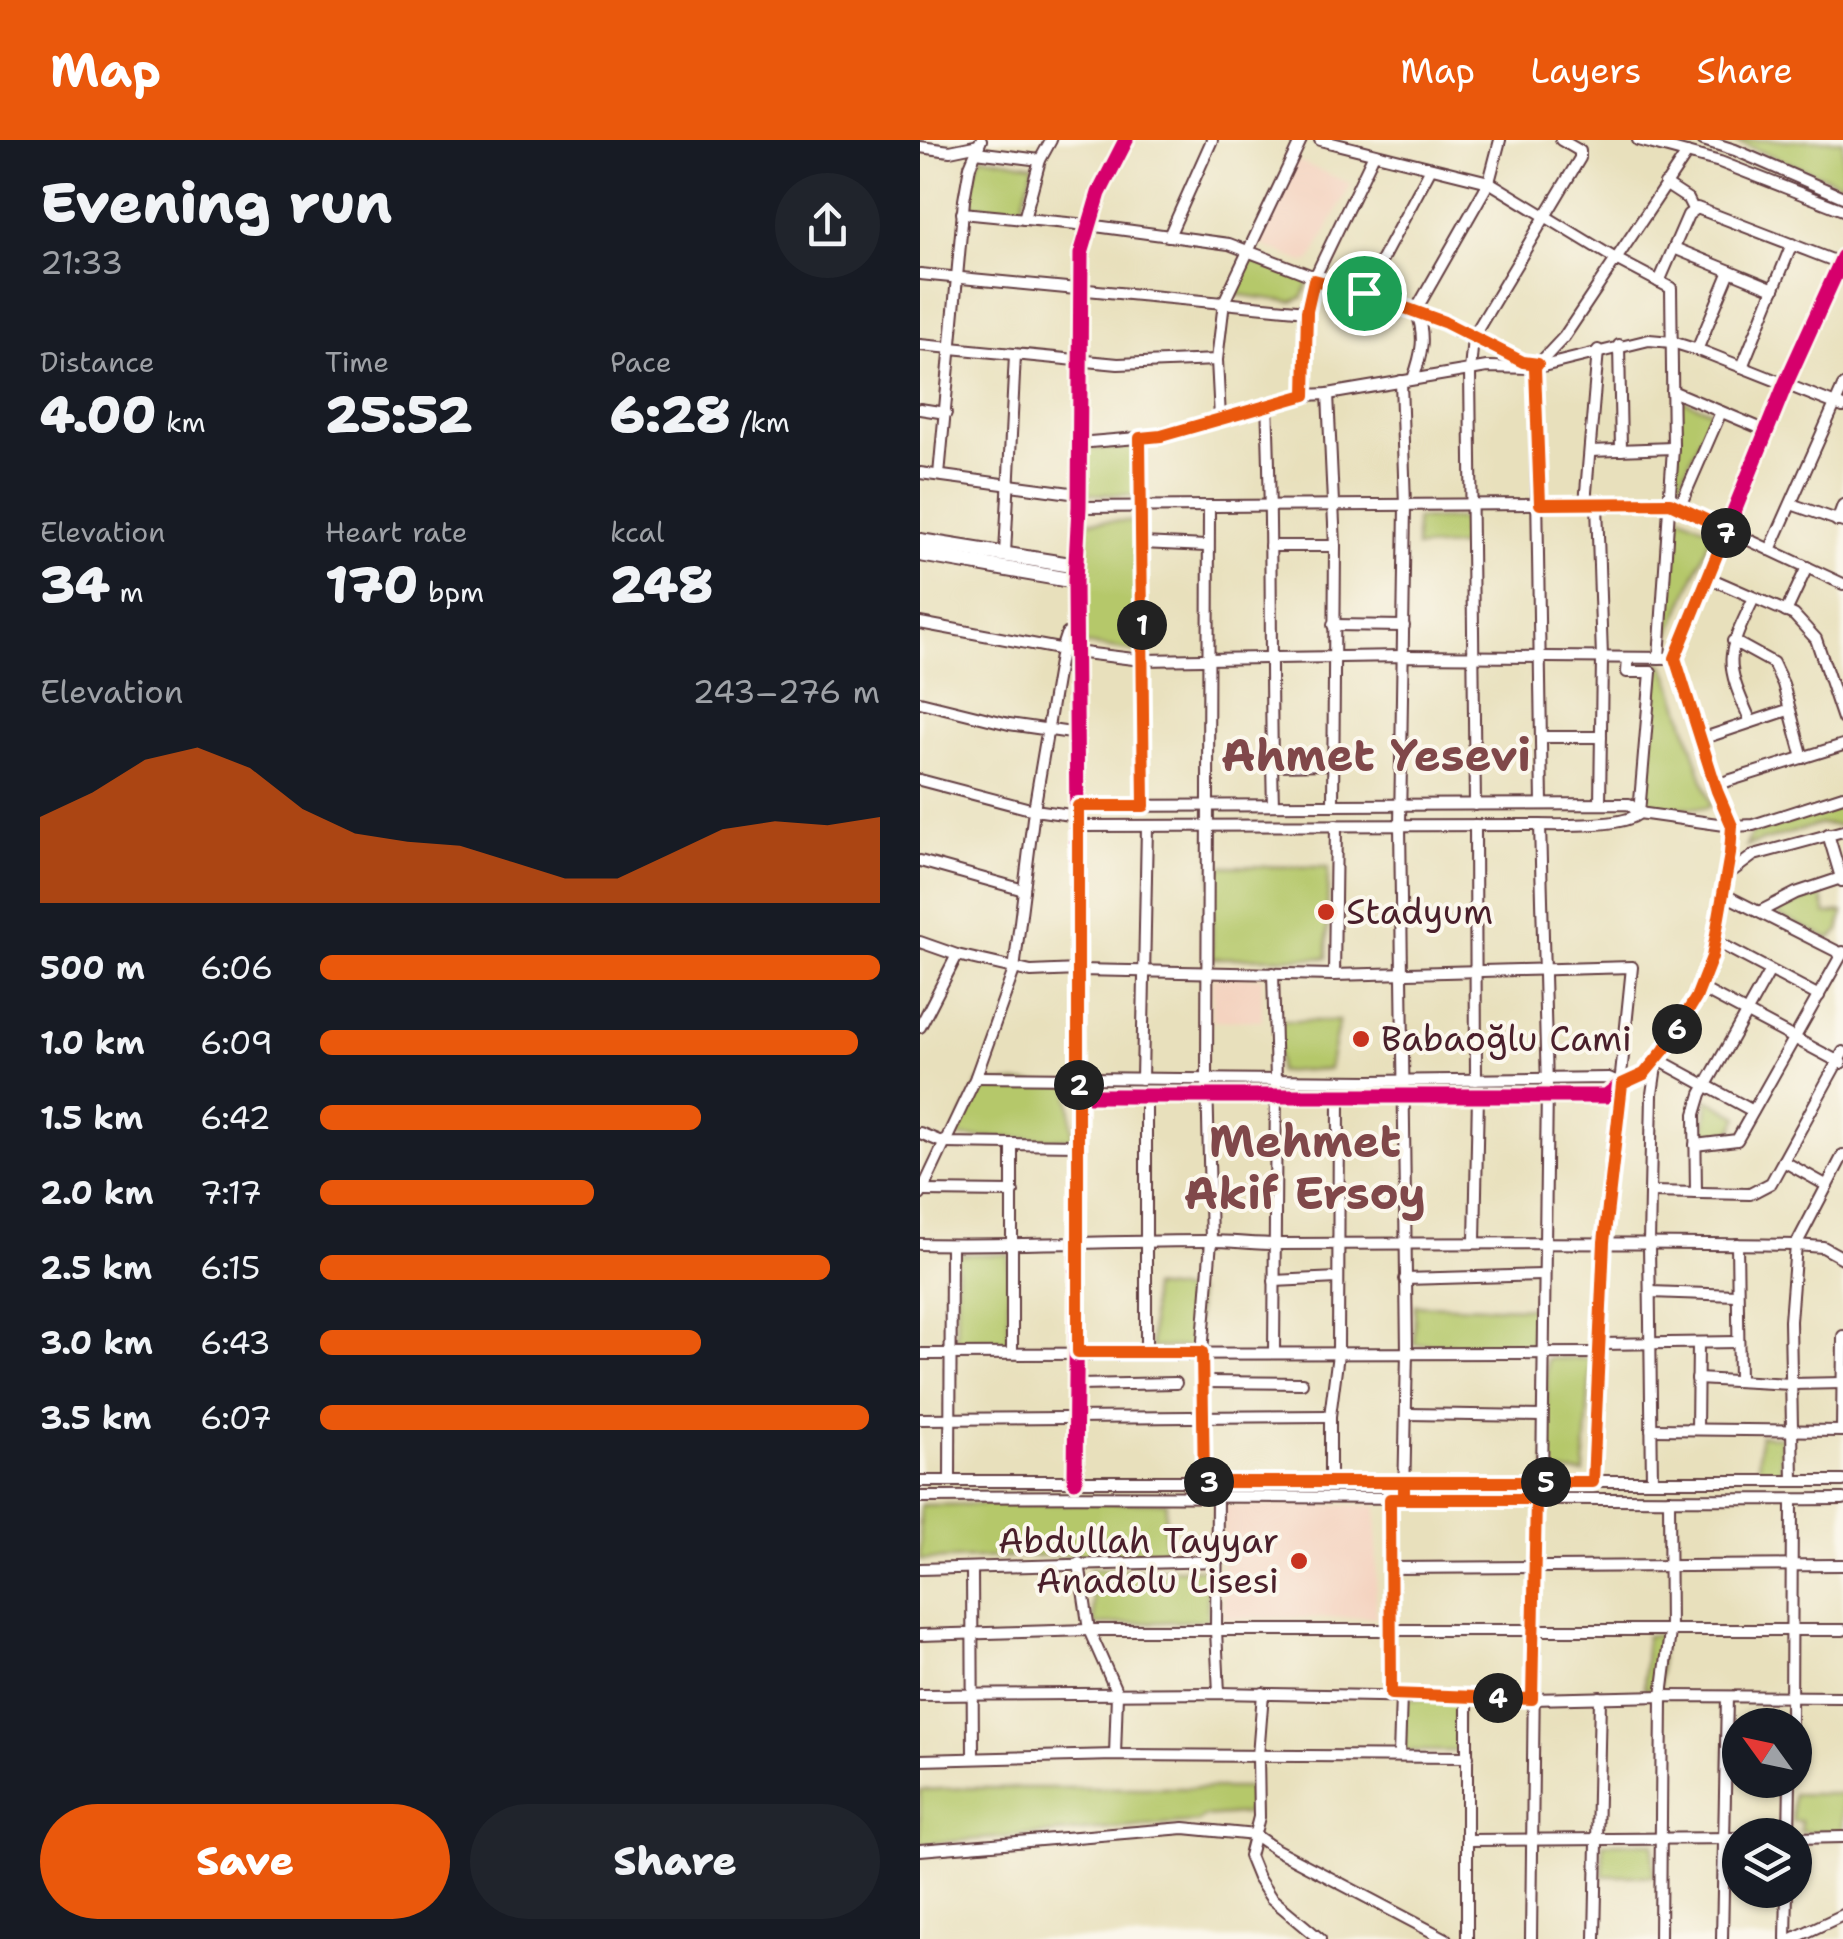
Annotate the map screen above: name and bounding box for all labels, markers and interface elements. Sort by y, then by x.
text: Map [50,38,161,102]
text: Map [1400,47,1475,94]
text: Layers [1530,47,1642,94]
text: Share [1697,47,1793,94]
text: Evening run [40,166,392,240]
button: share [775,173,880,278]
text: 21:33 [40,241,123,284]
pin [1322,251,1407,336]
icon: arrive [1337,266,1392,321]
text: Distance [40,343,155,381]
text: Time [325,343,389,381]
text: Pace [610,343,672,381]
text: 4.00 [40,381,157,448]
text: 25:52 [325,381,472,448]
text: 6:28 [610,381,730,448]
text: km [157,403,206,441]
text: /km [730,403,790,441]
pin: 7 [1701,508,1751,558]
text: Elevation [40,513,165,551]
text: Heart rate [325,513,468,551]
text: kcal [610,513,664,551]
text: 7 [1716,514,1736,552]
text: 34 [40,551,110,618]
text: 170 [325,551,418,618]
text: 248 [610,551,713,618]
text: m [110,573,144,611]
text: bpm [418,573,484,611]
pin: 1 [1117,600,1167,650]
text: 1 [1136,606,1148,644]
text: Elevation [40,670,183,713]
text: 243–276 m [692,670,880,713]
district label: Ahmet Yesevi [1221,725,1531,785]
place label: Stadyum [1346,888,1493,935]
marker: Stadyum [1315,901,1337,923]
text: 500 m [40,946,145,989]
text: 6:06 [200,946,273,989]
pin: 6 [1652,1004,1702,1054]
text: 6 [1667,1010,1687,1048]
place label: Babaoğlu Cami [1381,1015,1632,1062]
text: 1.0 km [40,1021,145,1064]
text: 6:09 [200,1021,273,1064]
marker: Babaoğlu Cami [1350,1028,1372,1050]
pin: 2 [1054,1060,1104,1110]
text: 2 [1069,1066,1089,1104]
text: 1.5 km [40,1096,143,1139]
text: 6:42 [200,1096,271,1139]
district label: Mehmet Akif Ersoy [1184,1111,1426,1223]
text: 2.0 km [40,1171,154,1214]
text: 7:17 [200,1171,262,1214]
text: 2.5 km [40,1246,152,1289]
text: 6:15 [200,1246,260,1289]
text: 3.0 km [40,1321,153,1364]
text: 6:43 [200,1321,271,1364]
text: 3.5 km [40,1396,151,1439]
text: 6:07 [200,1396,272,1439]
pin: 3 [1184,1457,1234,1507]
pin: 5 [1521,1457,1571,1507]
text: 3 [1199,1463,1219,1501]
text: 5 [1537,1463,1555,1501]
place label: Abdullah Tayyar Anadolu Lisesi [998,1517,1279,1604]
marker: Abdullah Tayyar Anadolu Lisesi [1288,1550,1310,1572]
pin: 4 [1473,1673,1523,1723]
text: 4 [1488,1679,1508,1717]
north arrow [1722,1708,1812,1798]
map controls [1722,1708,1812,1908]
button: Save [40,1804,450,1919]
button: Share [470,1804,880,1919]
button: layers [1722,1818,1812,1908]

